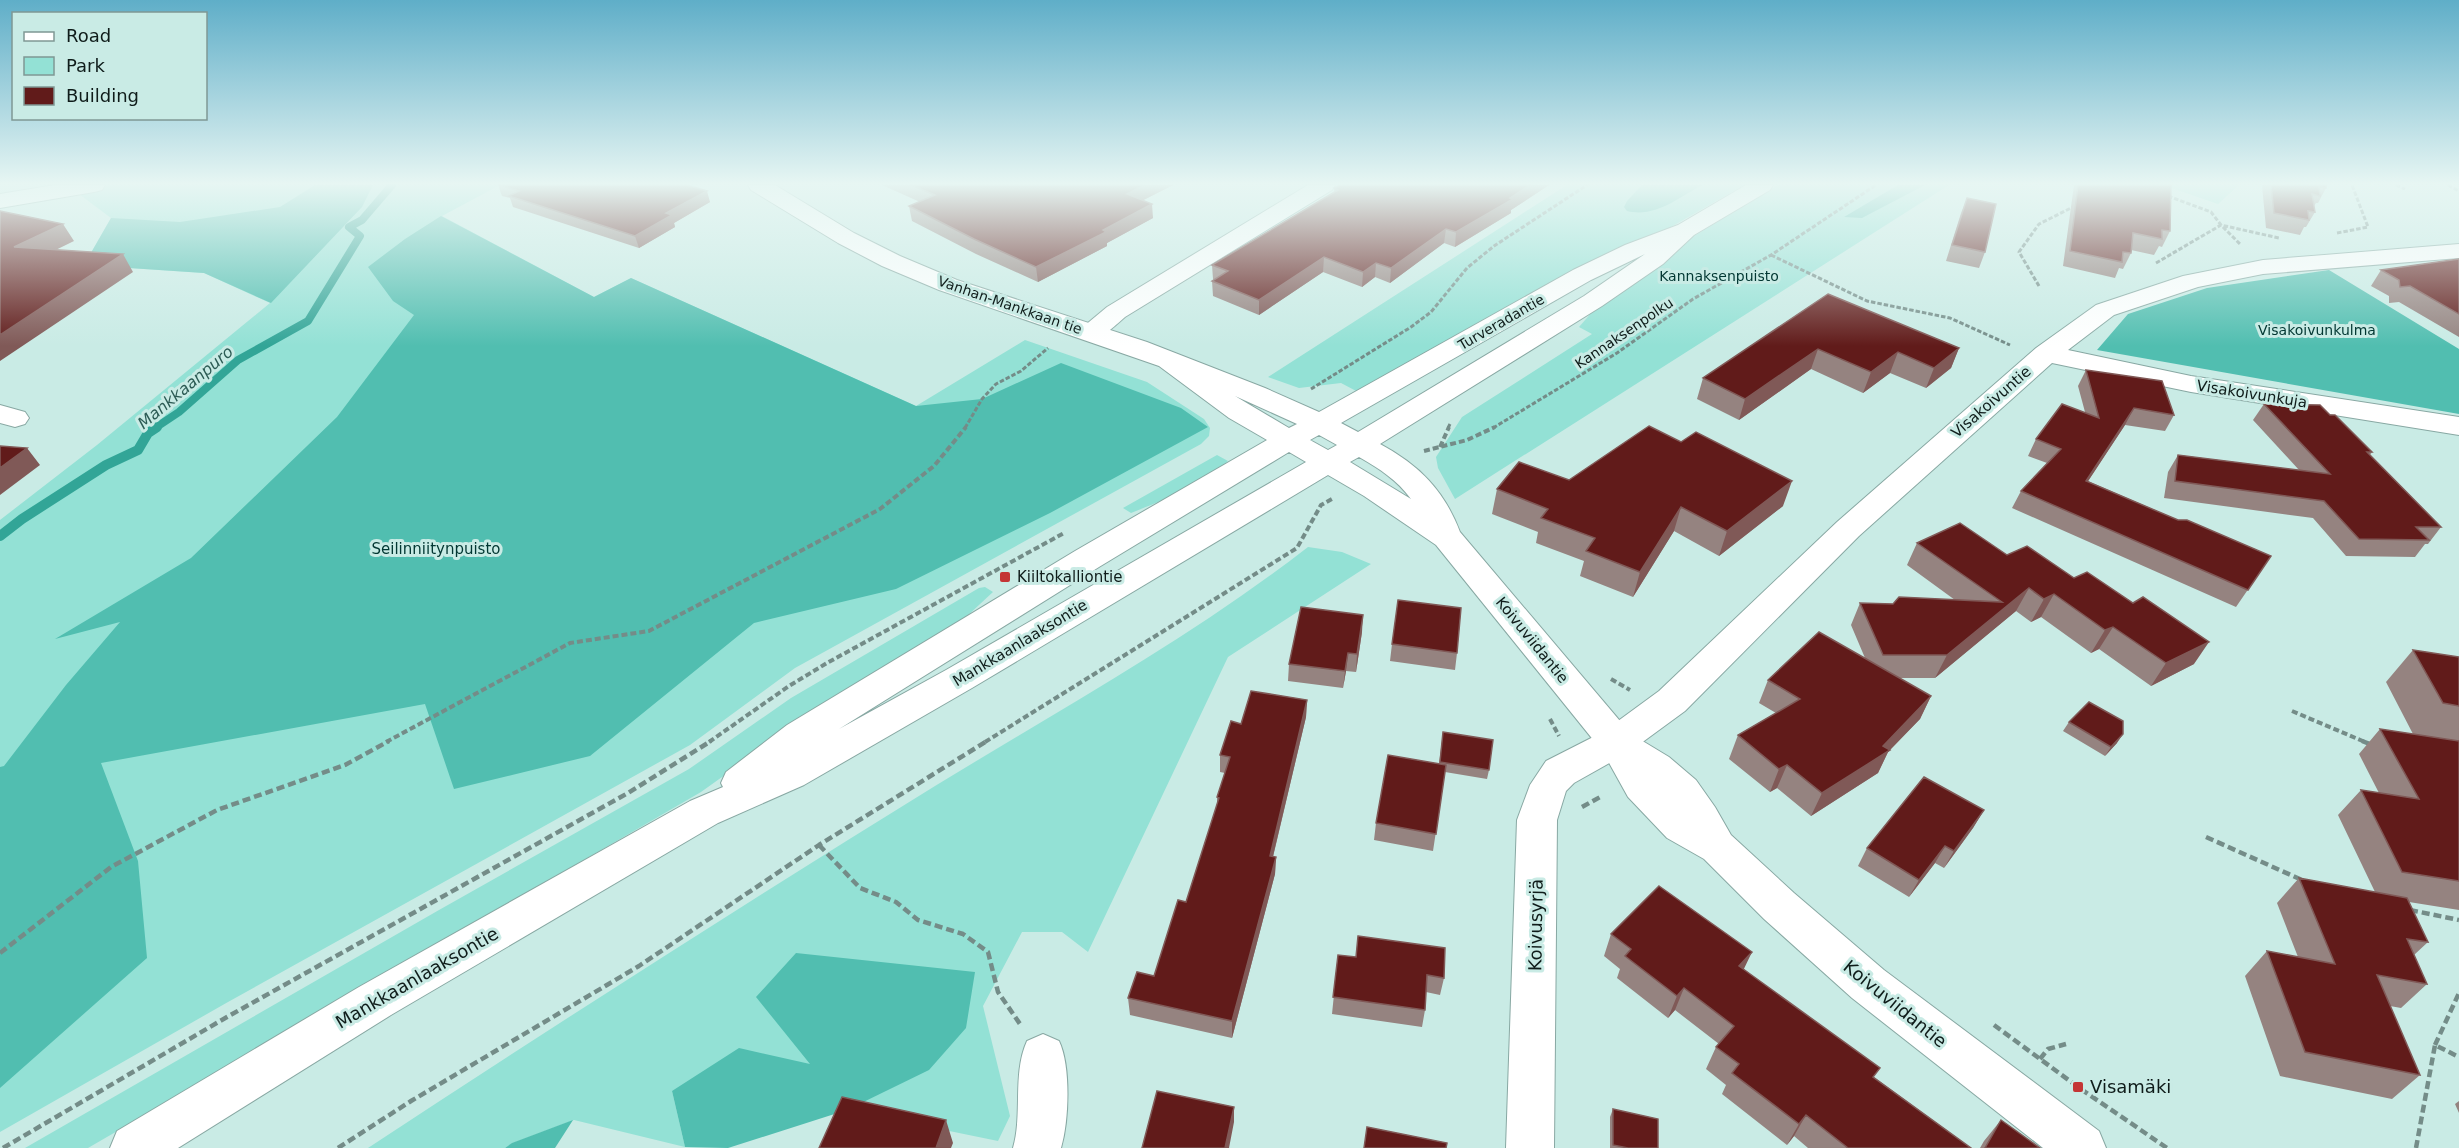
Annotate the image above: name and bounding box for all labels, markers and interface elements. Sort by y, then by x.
legend [12,12,207,120]
text: Road [66,25,111,46]
text: Park [66,55,105,76]
text: Building [66,85,139,106]
park label: Kannaksenpuisto [1659,268,1779,284]
street label: Vanhan-Mankkaan tie [936,273,1084,337]
street label: Turveradantie [1454,291,1547,354]
street label: Kannaksenpolku [1572,294,1676,372]
park label: Visakoivunkulma [2258,322,2376,338]
water label: Mankkaanpuro [134,342,237,433]
street label: Visakoivuntie [1947,362,2035,442]
street label: Visakoivunkuja [2195,376,2309,412]
park label: Seilinniitynpuisto [372,540,500,558]
place label: Kiiltokalliontie [1017,568,1122,586]
marker: Kiiltokalliontie [998,570,1012,584]
street label: Koivuviidantie [1492,593,1572,687]
street label: Mankkaanlaaksontie [950,596,1090,690]
street label: Koivusyrjä [1524,879,1547,971]
street label: Mankkaanlaaksontie [332,922,502,1033]
street label: Koivuviidantie [1839,956,1951,1052]
place label: Visamäki [2090,1076,2171,1097]
marker: Visamäki [2071,1080,2085,1094]

